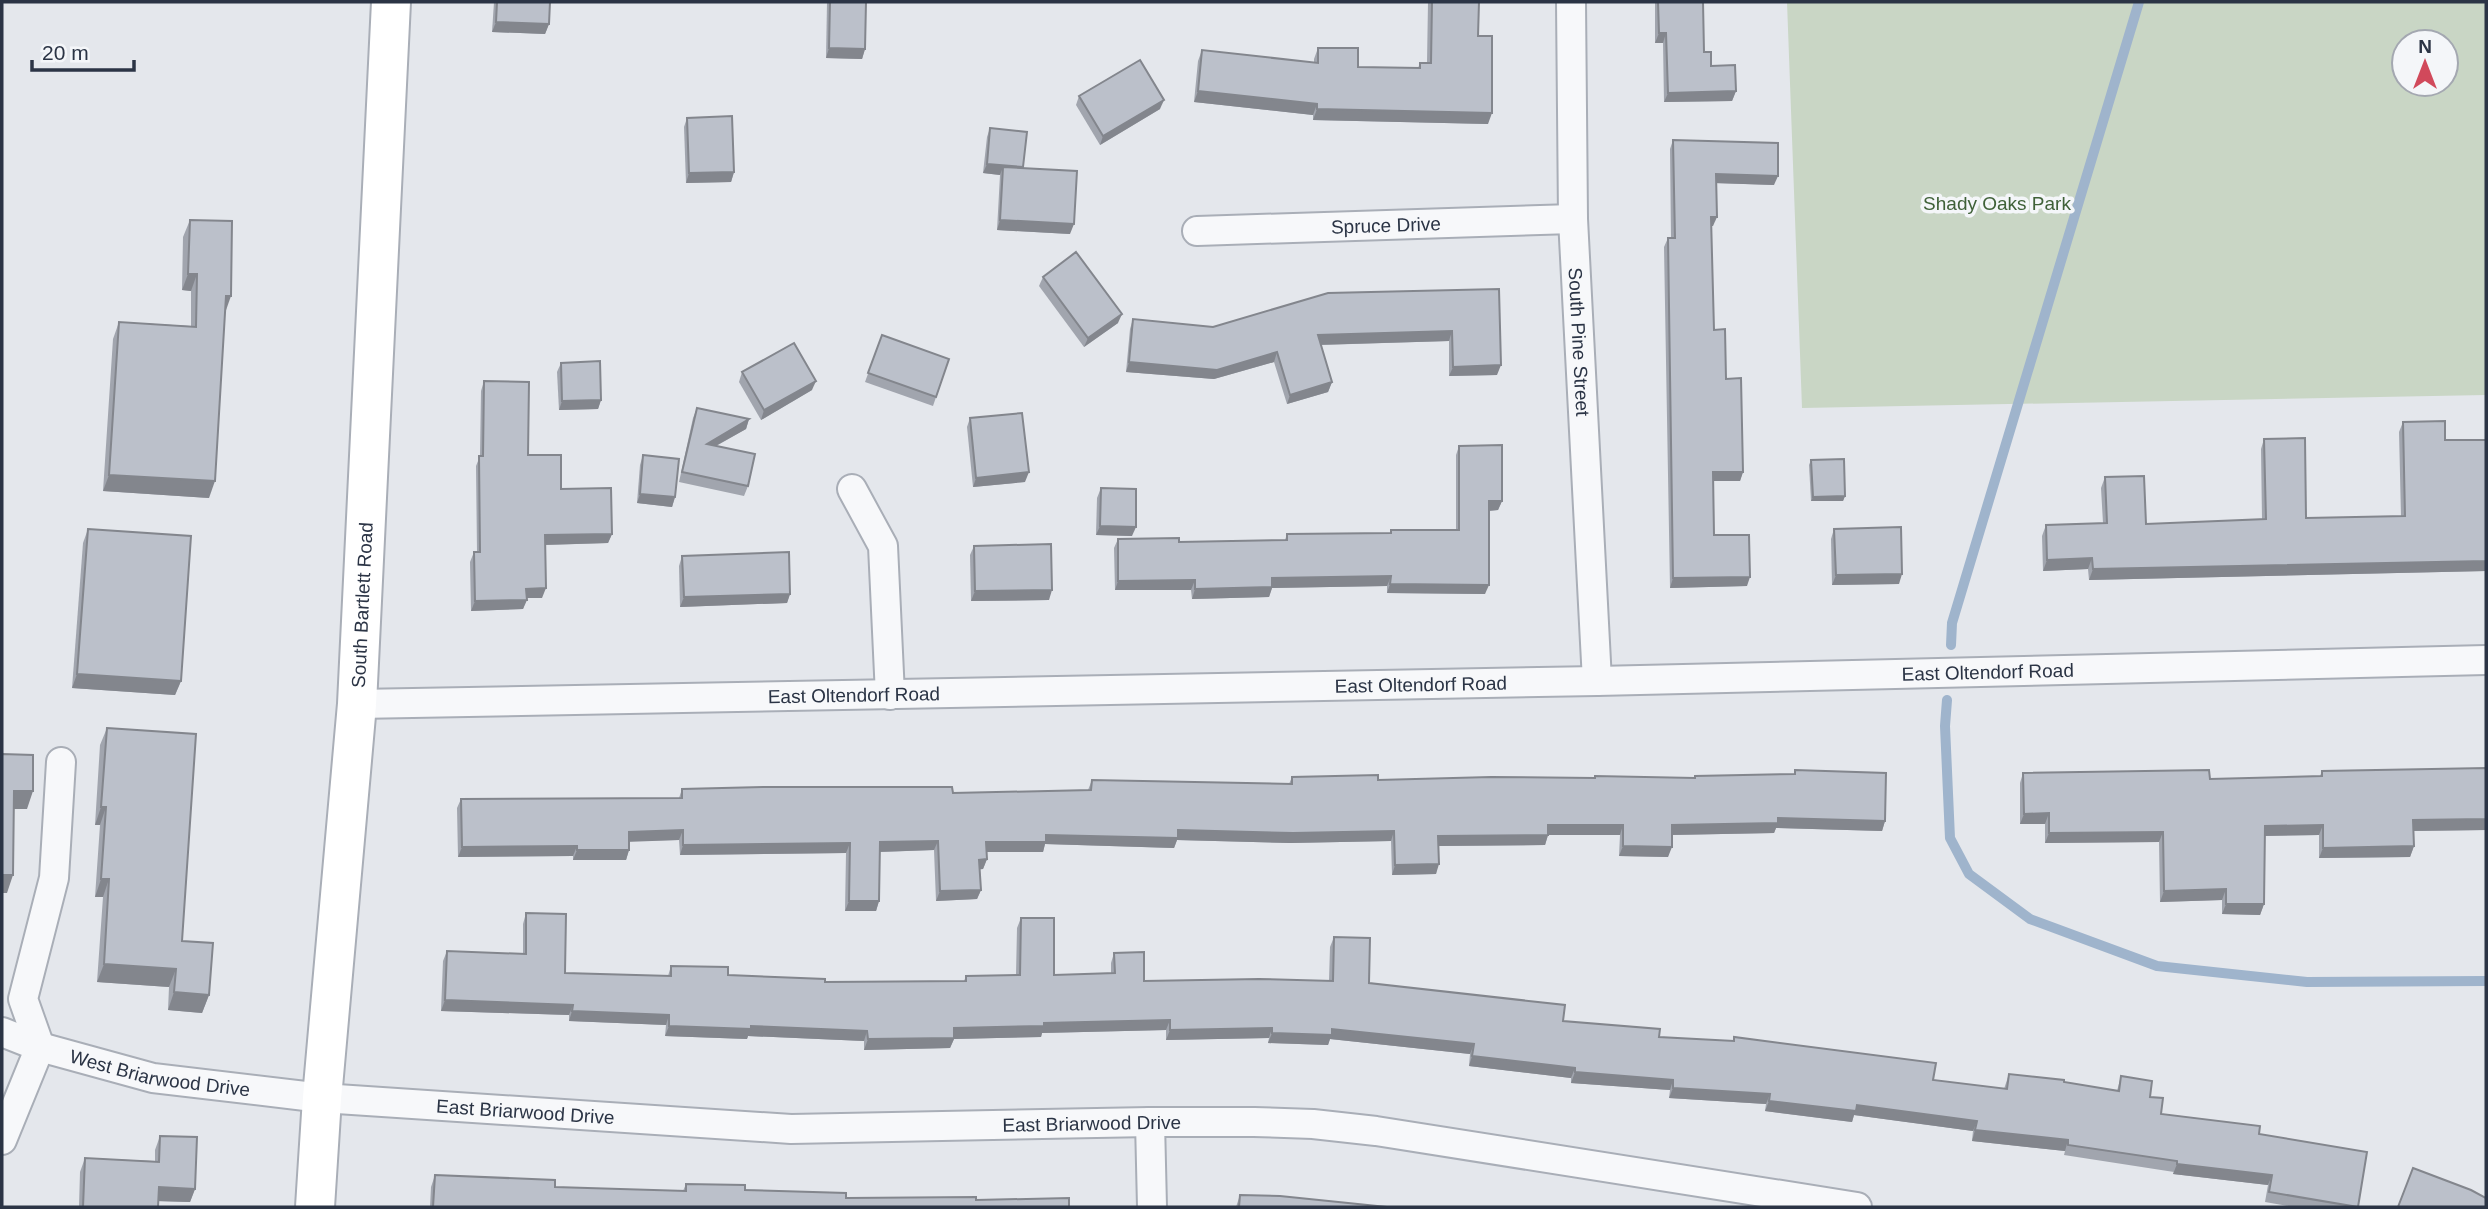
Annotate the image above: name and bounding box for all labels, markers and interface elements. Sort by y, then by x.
scale bar [32,28,133,72]
north arrow [2390,28,2460,98]
text: N [2418,36,2432,57]
text: 20 m [42,41,89,64]
park label: Shady Oaks Park [1923,193,2071,214]
street label: Spruce Drive [1331,213,1441,237]
street label: South Pine Street [1565,267,1594,418]
street label: South Bartlett Road [347,521,376,688]
street label: East Oltendorf Road [1901,659,2074,684]
street label: East Oltendorf Road [1334,672,1507,696]
street label: East Oltendorf Road [768,683,940,707]
street label: West Briarwood Drive [67,1045,251,1100]
street label: East Briarwood Drive [436,1095,615,1128]
street label: East Briarwood Drive [1002,1111,1181,1135]

